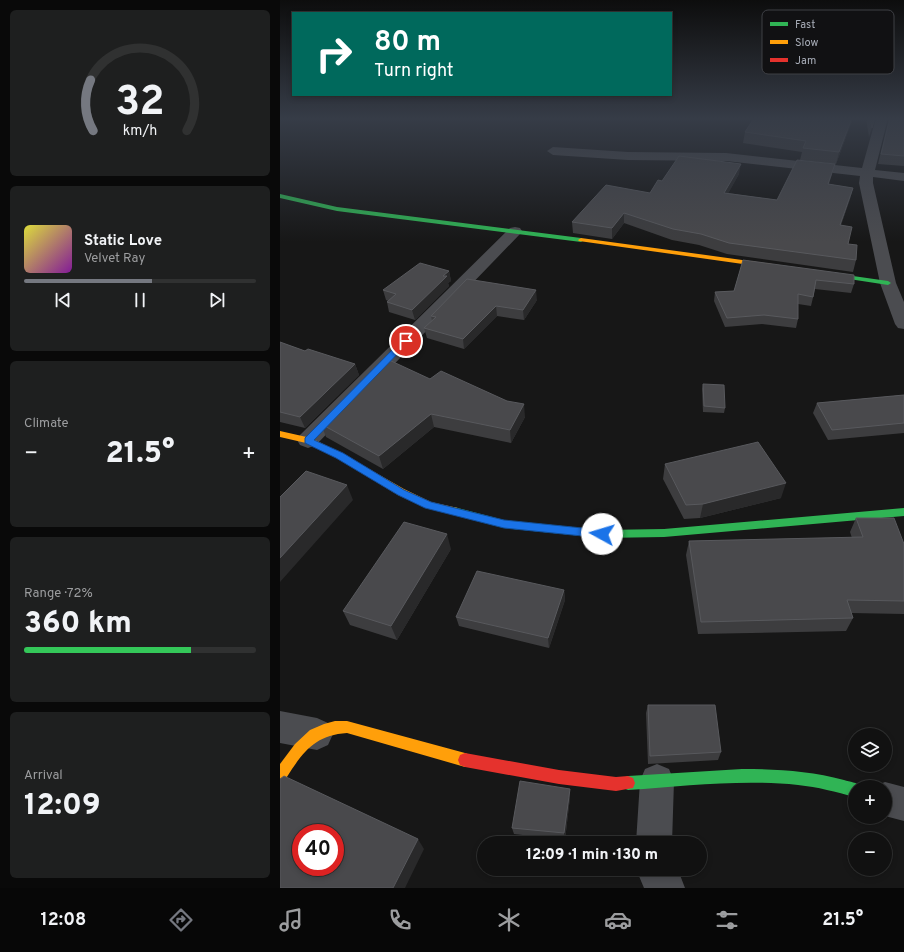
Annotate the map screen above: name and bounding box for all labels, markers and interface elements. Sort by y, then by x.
legend [762,10,894,74]
text: Fast [795,18,815,32]
text: 80 m [374,25,441,61]
icon: right [308,28,360,80]
text: Slow [795,36,818,50]
text: Jam [795,54,816,68]
text: Turn right [374,60,454,83]
text: 32 [115,77,165,130]
text: km/h [123,121,157,139]
text: Static Love [84,232,162,251]
text: Velvet Ray [84,251,145,267]
icon: previous [52,289,74,311]
icon: pause [129,289,151,311]
icon: next [206,289,228,311]
pin [389,324,423,358]
icon: arrive [395,330,417,352]
text: Climate [24,416,69,432]
text: 21.5° [105,436,175,473]
text: − [24,441,38,468]
text: + [242,441,256,468]
position arrow [581,513,623,555]
text: Range · 72% [24,586,93,602]
text: 360 km [24,606,132,643]
map controls [848,728,892,876]
button: layers [848,728,892,772]
text: Arrival [24,768,63,784]
button: + [848,780,892,824]
text: 12:09 [24,788,101,825]
speed limit sign: 40 [292,824,344,876]
button: − [848,832,892,876]
text: 12:09 · 1 min · 130 m [526,846,658,865]
icon: directions [167,906,195,934]
icon: music [277,906,305,934]
icon: phone [386,906,414,934]
icon: climate [495,906,523,934]
icon: car [604,906,632,934]
icon: filters [713,906,741,934]
text: 12:08 [41,909,86,932]
text: 21.5° [822,909,863,932]

